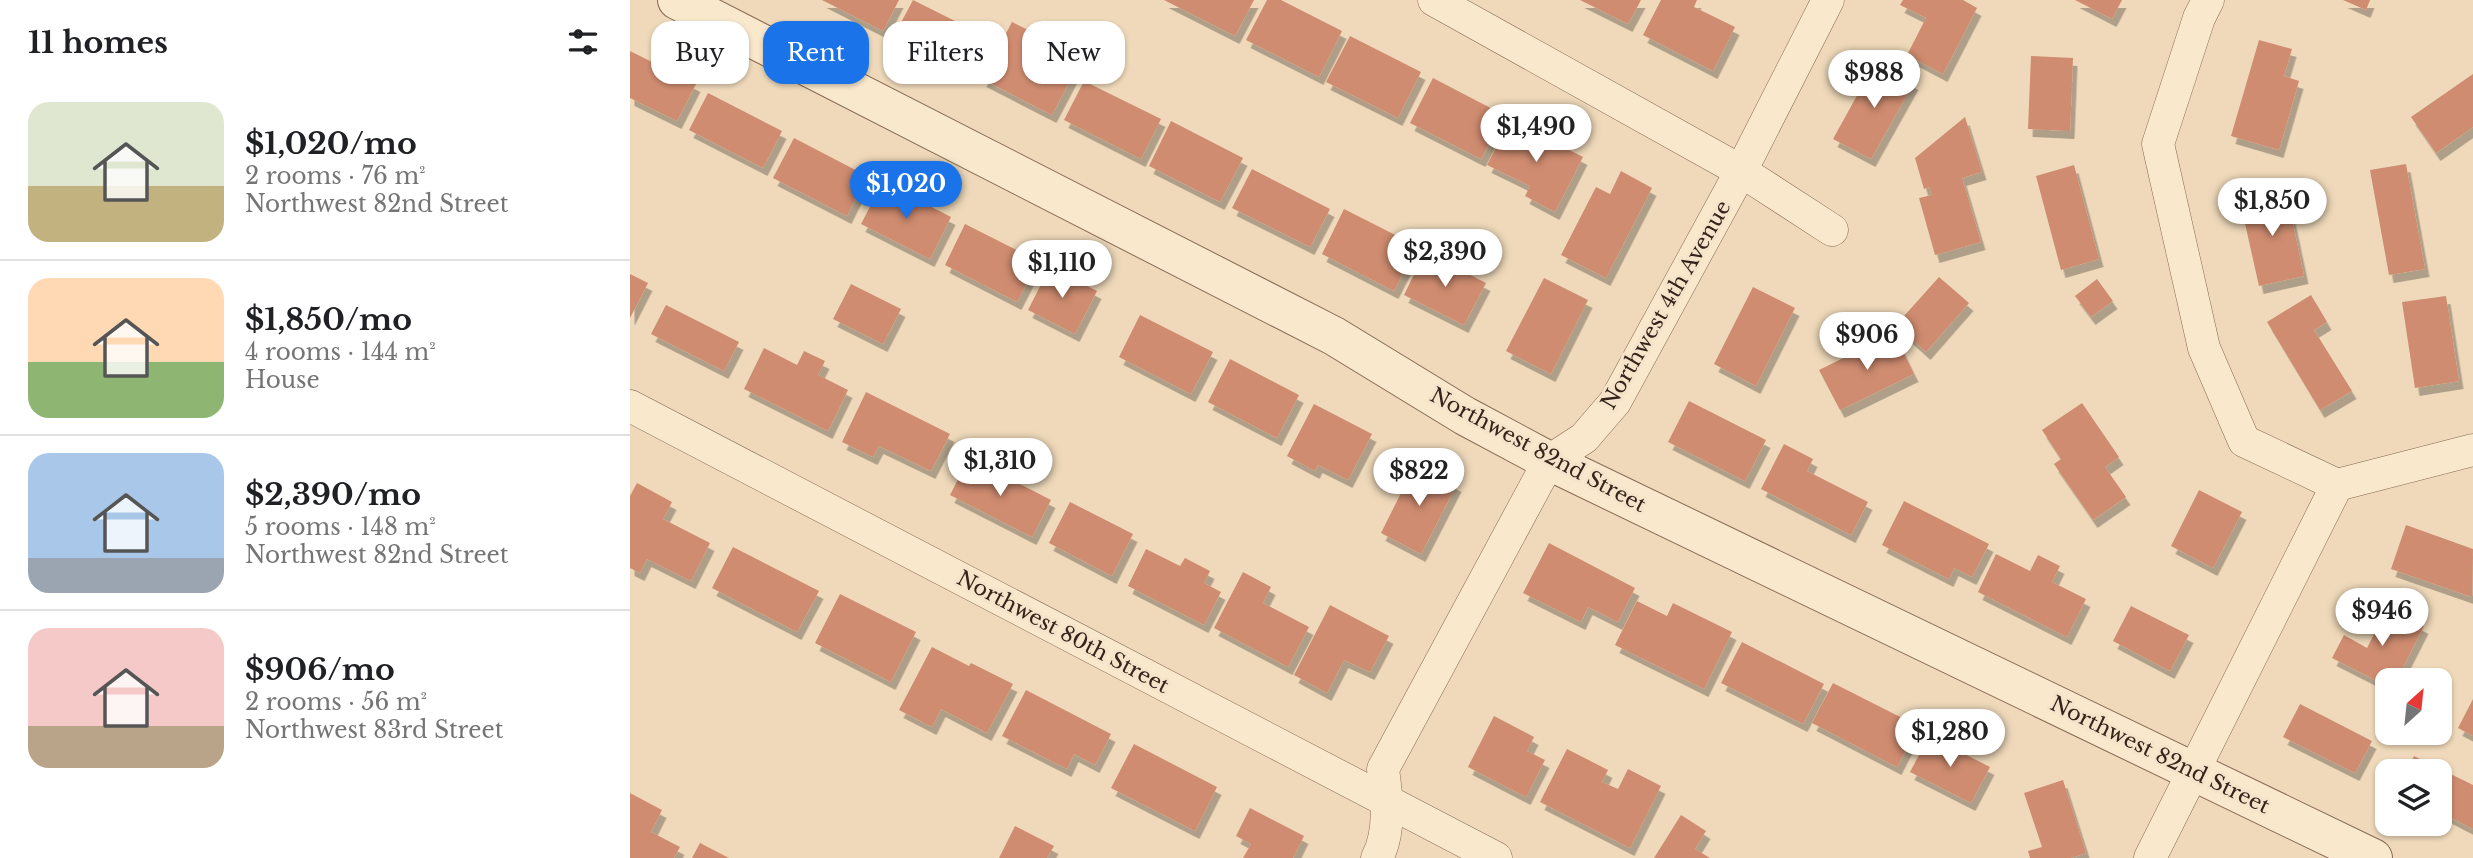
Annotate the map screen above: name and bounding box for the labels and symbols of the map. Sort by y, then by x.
pin: $988 [1833,50,1915,110]
pin: $1,490 [1479,104,1593,164]
pin: $1,020 [849,162,963,221]
pin: $1,850 [2215,178,2329,238]
street label: Northwest 4th Avenue [1596,196,1736,414]
pin: $2,390 [1388,230,1502,289]
pin: $1,110 [1005,240,1119,300]
pin: $906 [1826,312,1908,372]
street label: Northwest 82nd Street [1426,382,1650,518]
pin: $1,310 [943,438,1057,498]
pin: $822 [1378,448,1460,508]
street label: Northwest 80th Street [953,565,1174,699]
pin: $946 [2341,588,2423,648]
north arrow [2375,668,2452,746]
street label: Northwest 82nd Street [2046,691,2274,819]
pin: $1,280 [1893,710,2007,769]

